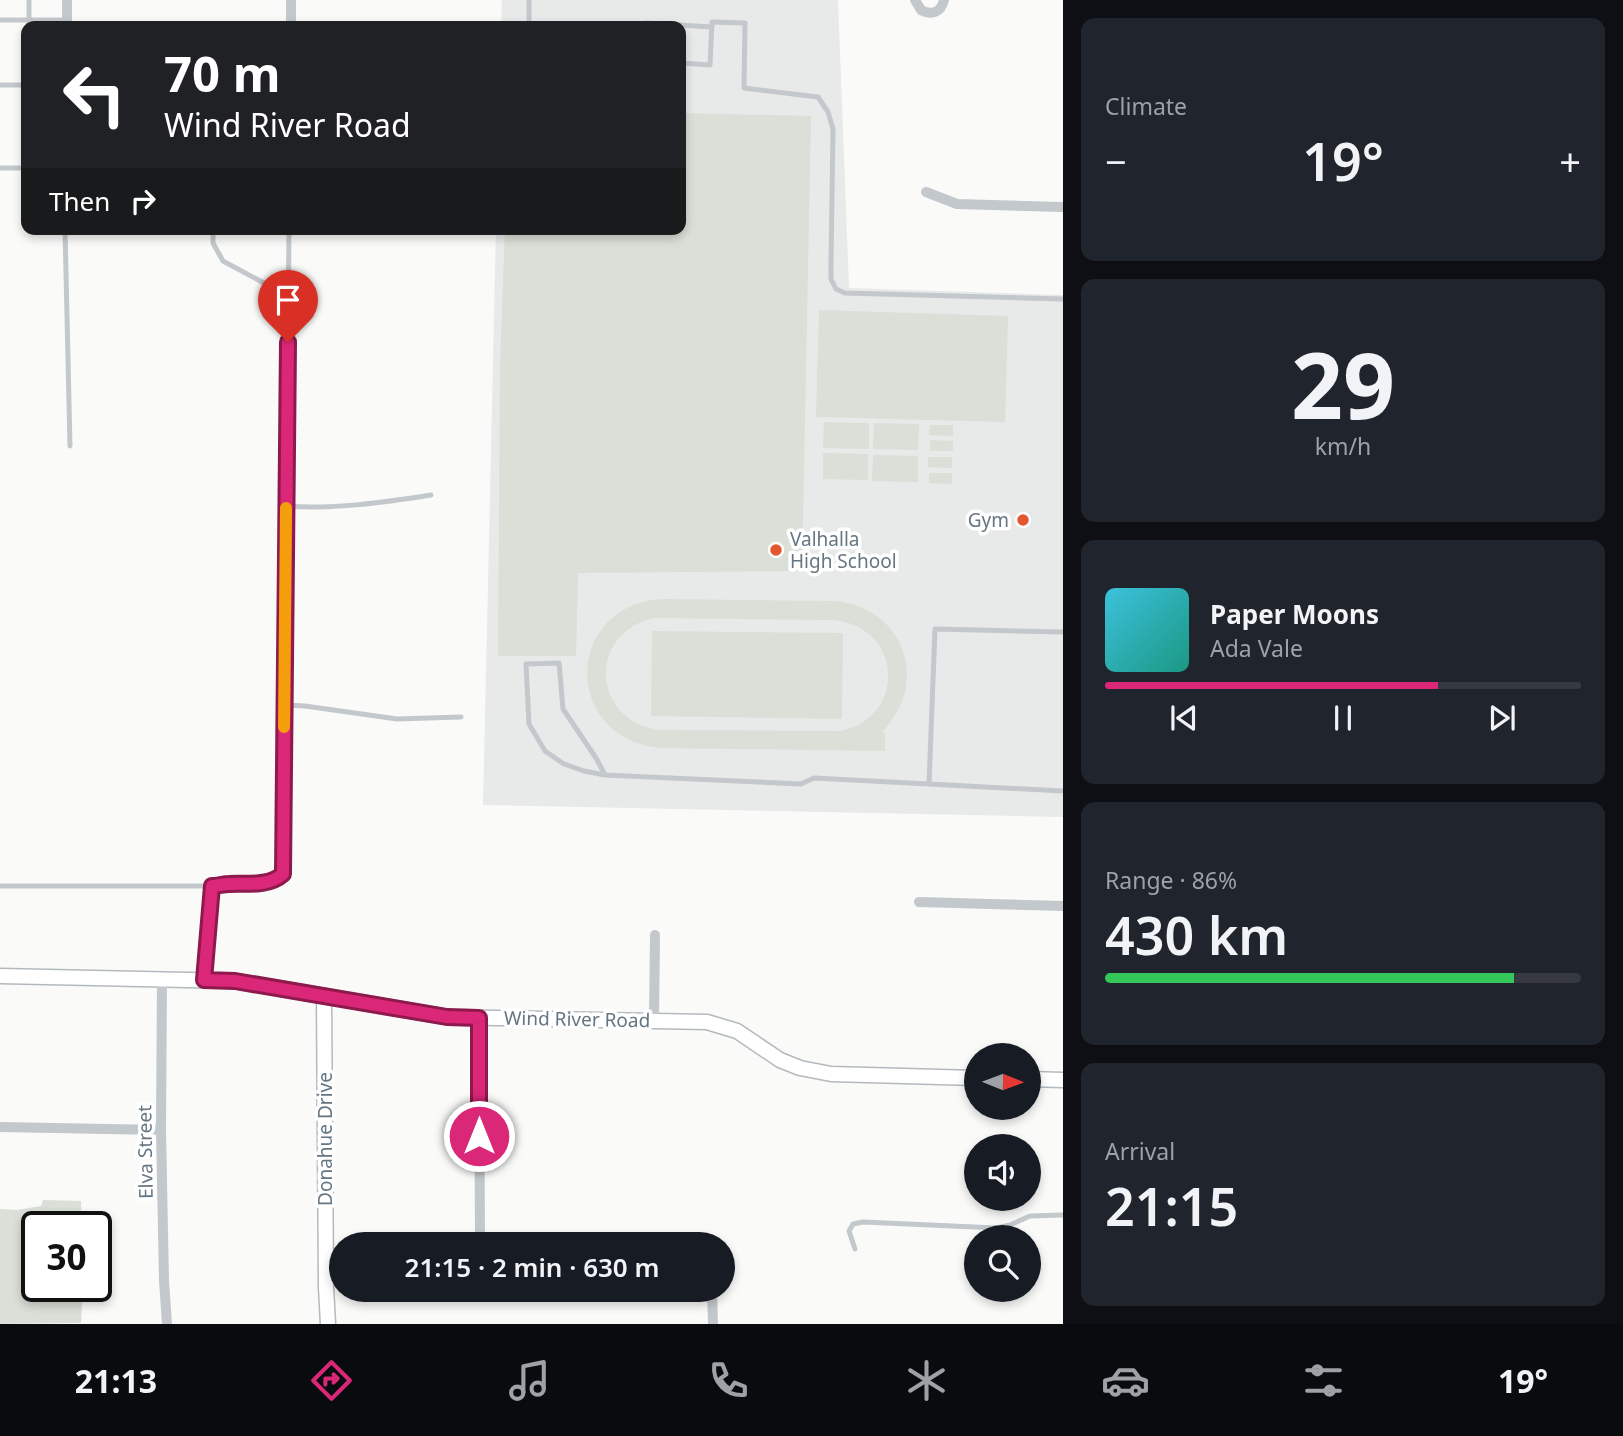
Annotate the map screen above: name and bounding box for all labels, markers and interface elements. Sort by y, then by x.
text: 70 m [164,40,281,106]
icon: left [49,49,140,140]
text: Climate [1105,90,1187,122]
text: Wind River Road [164,103,411,146]
text: 19° [1302,125,1384,196]
text: − [1105,135,1127,187]
text: + [1559,135,1581,187]
icon: right [124,182,162,220]
text: Then [49,183,110,219]
pin [258,270,318,342]
icon: arrive [269,281,307,319]
text: 29 [1291,322,1395,446]
text: km/h [1315,430,1371,462]
place label: Gym [968,507,1009,533]
marker: Gym [1015,512,1031,528]
place label: Valhalla High School [790,526,897,574]
marker: Valhalla High School [768,542,784,558]
text: Paper Moons [1210,596,1379,632]
text: Ada Vale [1210,632,1303,664]
icon: previous [1165,699,1203,737]
icon: pause [1324,699,1362,737]
icon: next [1483,699,1521,737]
text: Range · 86% [1105,864,1237,896]
text: 430 km [1105,899,1288,970]
street label: Wind River Road [504,1005,650,1033]
north arrow [964,1043,1041,1120]
map controls [964,1043,1041,1302]
street label: Donahue Drive [312,1072,338,1206]
position arrow [442,1099,516,1173]
street label: Elva Street [131,1105,159,1199]
button: sound [964,1134,1041,1211]
text: Arrival [1105,1135,1175,1167]
text: 21:15 [1105,1170,1238,1241]
speed limit sign: 30 [21,1211,112,1302]
button: search [964,1225,1041,1302]
text: 21:15 · 2 min · 630 m [405,1249,659,1285]
icon: directions [307,1356,356,1405]
icon: music [505,1356,554,1405]
icon: phone [704,1356,753,1405]
icon: climate [902,1356,951,1405]
icon: car [1101,1356,1150,1405]
icon: filters [1299,1356,1348,1405]
text: 21:13 [75,1359,157,1402]
text: 19° [1498,1359,1548,1402]

